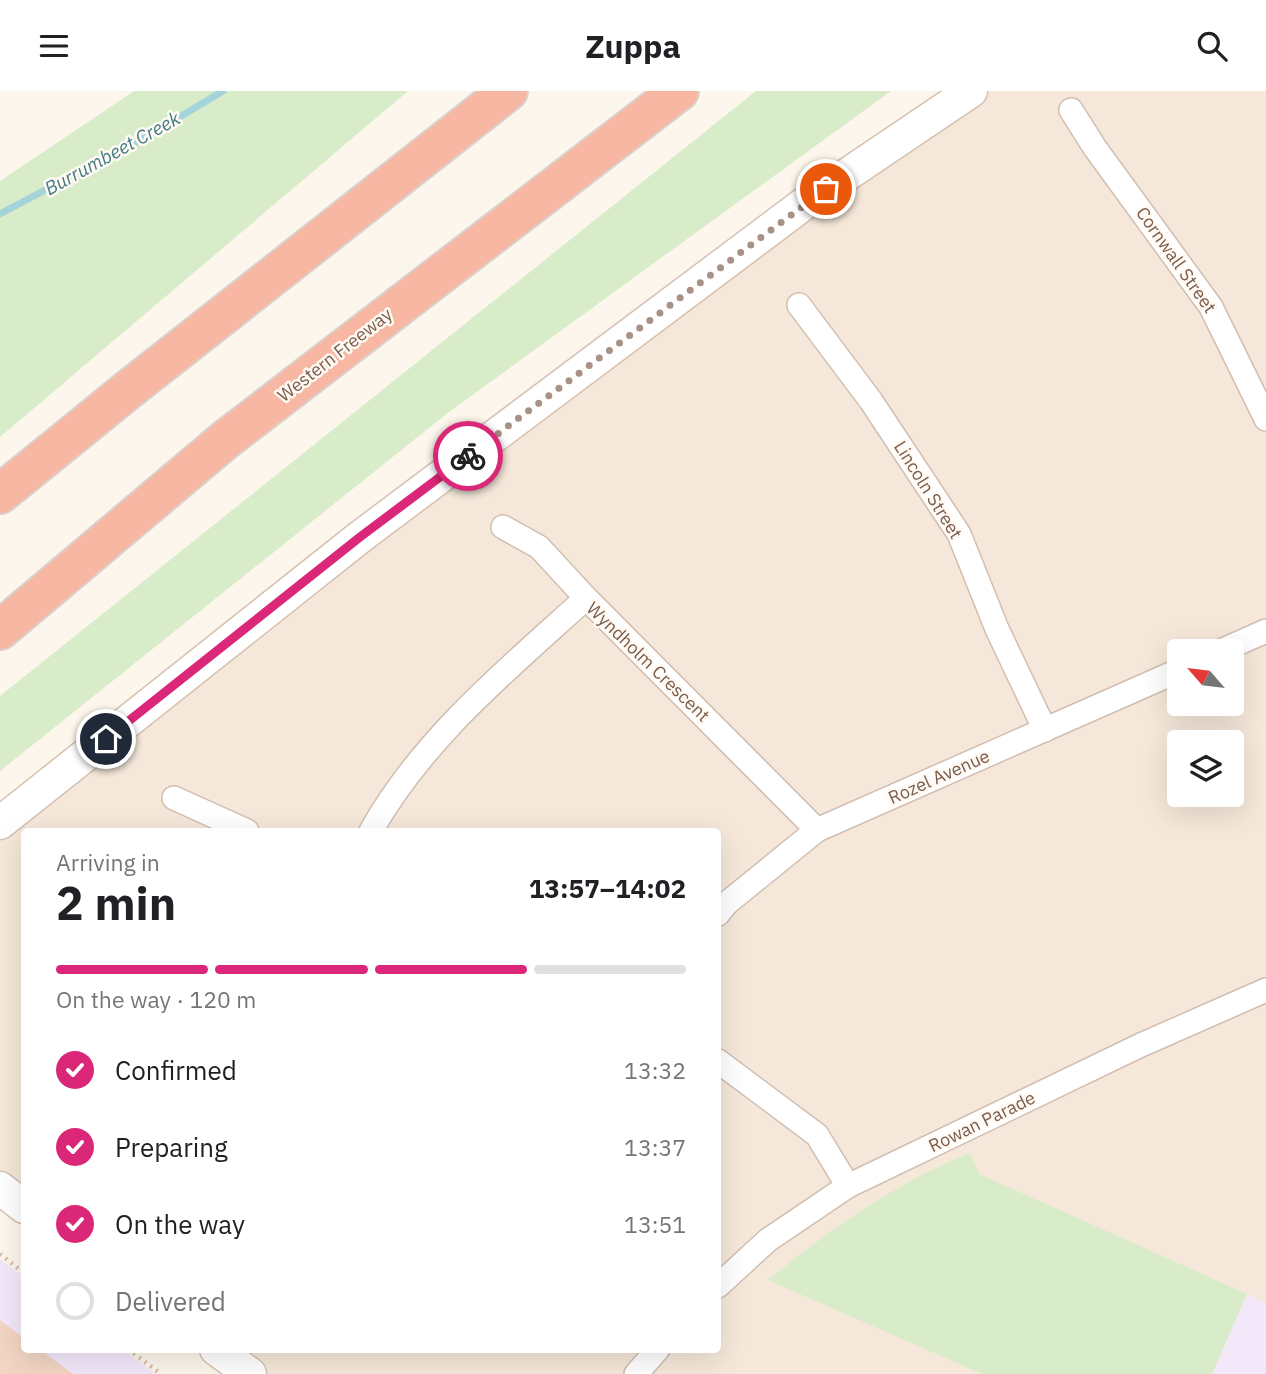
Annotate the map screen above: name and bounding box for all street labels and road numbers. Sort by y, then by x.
street label: Cornwall Street [1131,202,1222,317]
street label: Western Freeway [273,303,397,407]
street label: Lincoln Street [889,436,968,543]
street label: Wyndholm Crescent [582,597,715,726]
street label: Rozel Avenue [885,744,993,809]
street label: Rowan Parade [925,1086,1039,1157]

